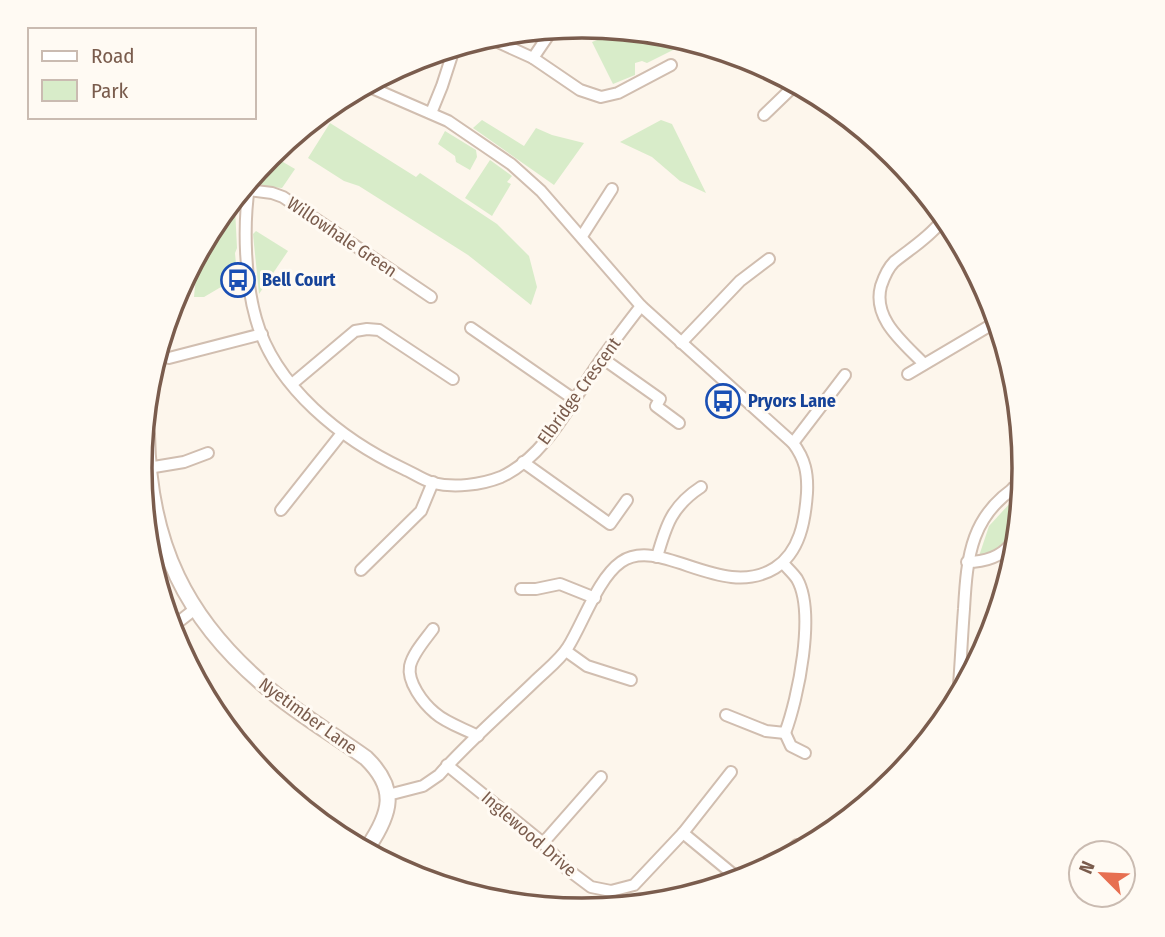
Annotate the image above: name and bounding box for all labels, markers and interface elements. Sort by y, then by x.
legend [28,28,256,119]
text: Road [91,43,135,69]
text: Park [91,78,129,104]
street label: Willowhale Green [283,192,401,282]
bus stop icon: Bell Court [219,261,257,299]
place label: Bell Court [262,269,336,291]
street label: Elbridge Crescent [533,333,625,449]
bus stop icon: Pryors Lane [704,382,742,420]
place label: Pryors Lane [748,390,836,412]
street label: Nyetimber Lane [255,673,361,759]
street label: Inglewood Drive [477,787,581,881]
north arrow [1067,839,1137,909]
text: N [1074,857,1100,877]

